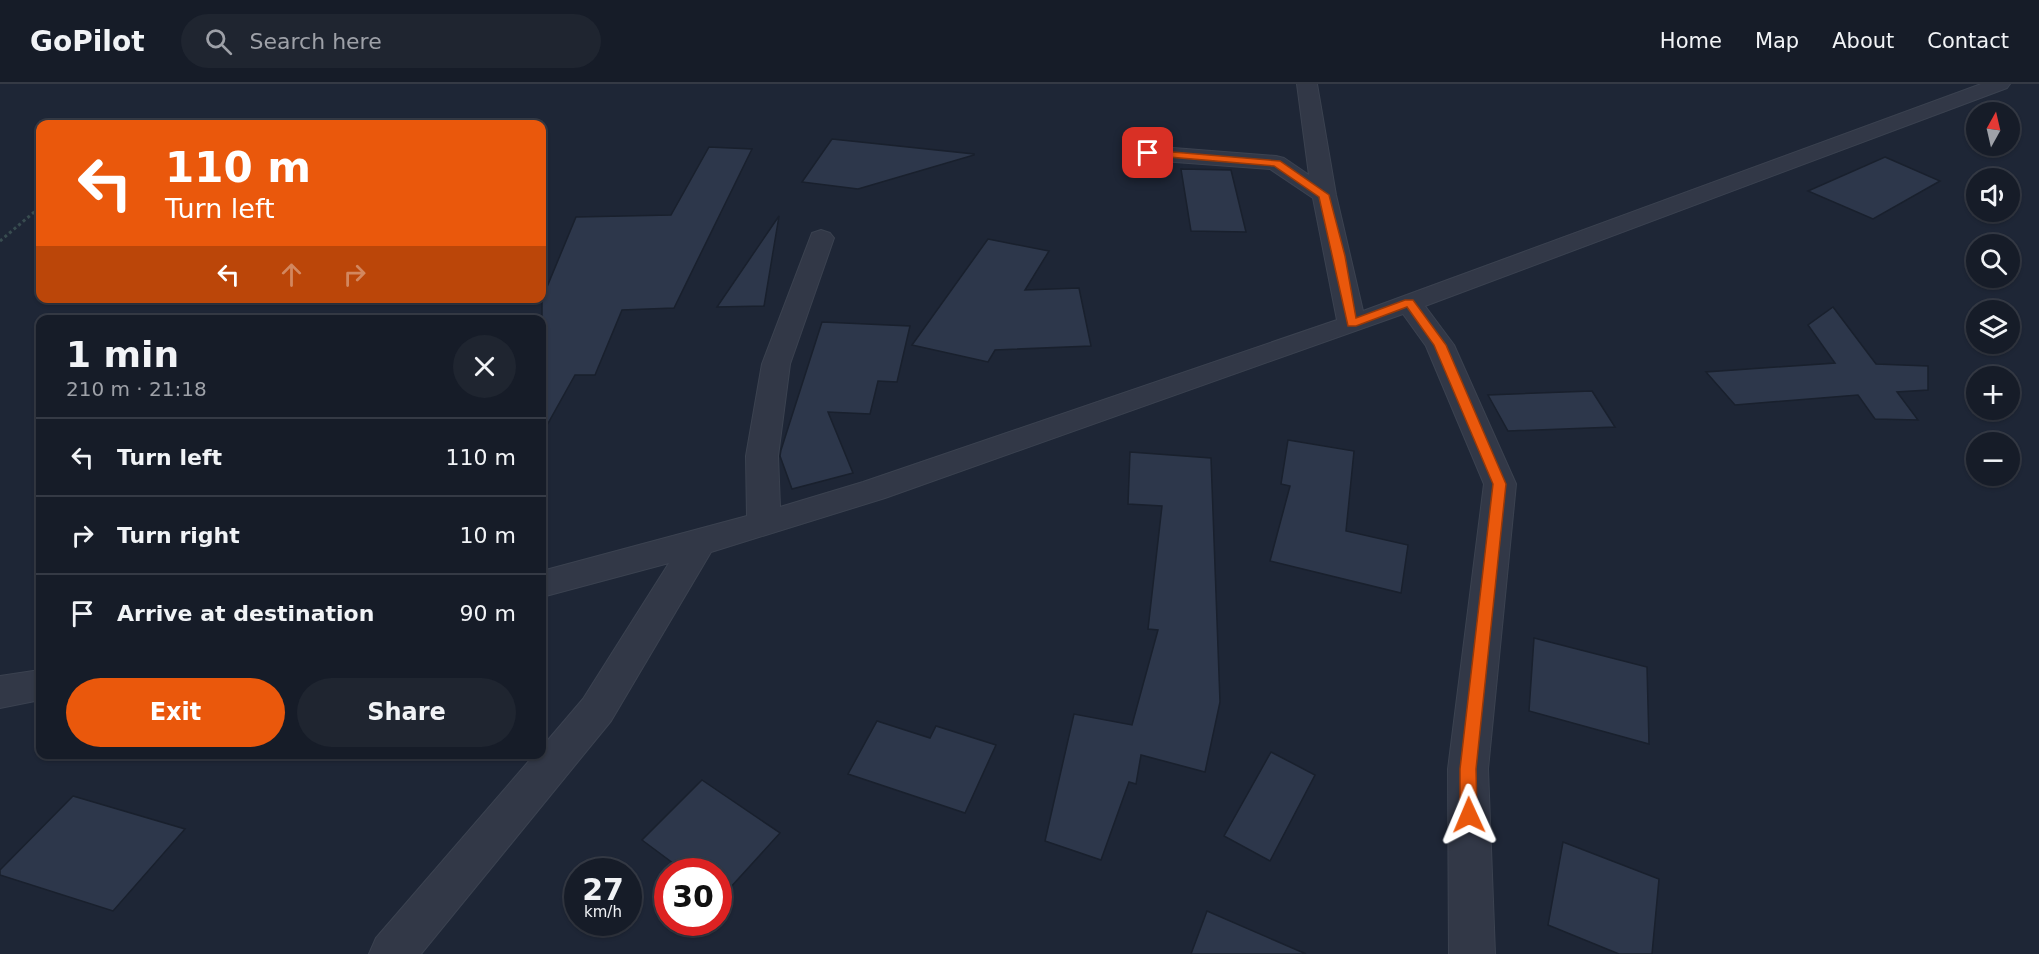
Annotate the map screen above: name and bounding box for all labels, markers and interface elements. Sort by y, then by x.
search box [181,14,601,68]
text: GoPilot [30,25,145,58]
icon: search [202,25,235,58]
text: Search here [250,29,382,54]
text: Home [1660,29,1722,53]
text: Map [1755,29,1799,53]
text: About [1832,29,1894,53]
text: Contact [1927,29,2009,53]
north arrow [1966,102,2020,156]
map controls [1966,102,2020,486]
pin [1122,127,1173,178]
icon: arrive [1131,136,1164,169]
text: 110 m [165,143,311,192]
icon: left [66,144,144,222]
button: sound [1966,168,2020,222]
text: Turn left [165,193,275,224]
button: search [1966,234,2020,288]
icon: left [212,258,245,291]
icon: ahead [275,258,308,291]
icon: right [338,258,371,291]
button: layers [1966,300,2020,354]
text: 1 min [66,334,179,375]
button: close [453,335,516,398]
button: + [1966,366,2020,420]
text: 210 m · 21:18 [66,377,207,401]
button: − [1966,432,2020,486]
icon: left [66,441,99,474]
text: Turn left [117,445,222,470]
text: 110 m [446,445,516,470]
icon: right [66,519,99,552]
text: Turn right [117,523,240,548]
text: 10 m [460,523,516,548]
icon: arrive [66,597,99,630]
text: Arrive at destination [117,601,374,626]
text: 90 m [460,601,516,626]
button: Exit [66,678,285,747]
button: Share [297,678,516,747]
position arrow [1437,783,1501,847]
speed limit sign: 30 [654,858,732,936]
text: 27 [582,872,624,907]
text: km/h [584,903,622,921]

